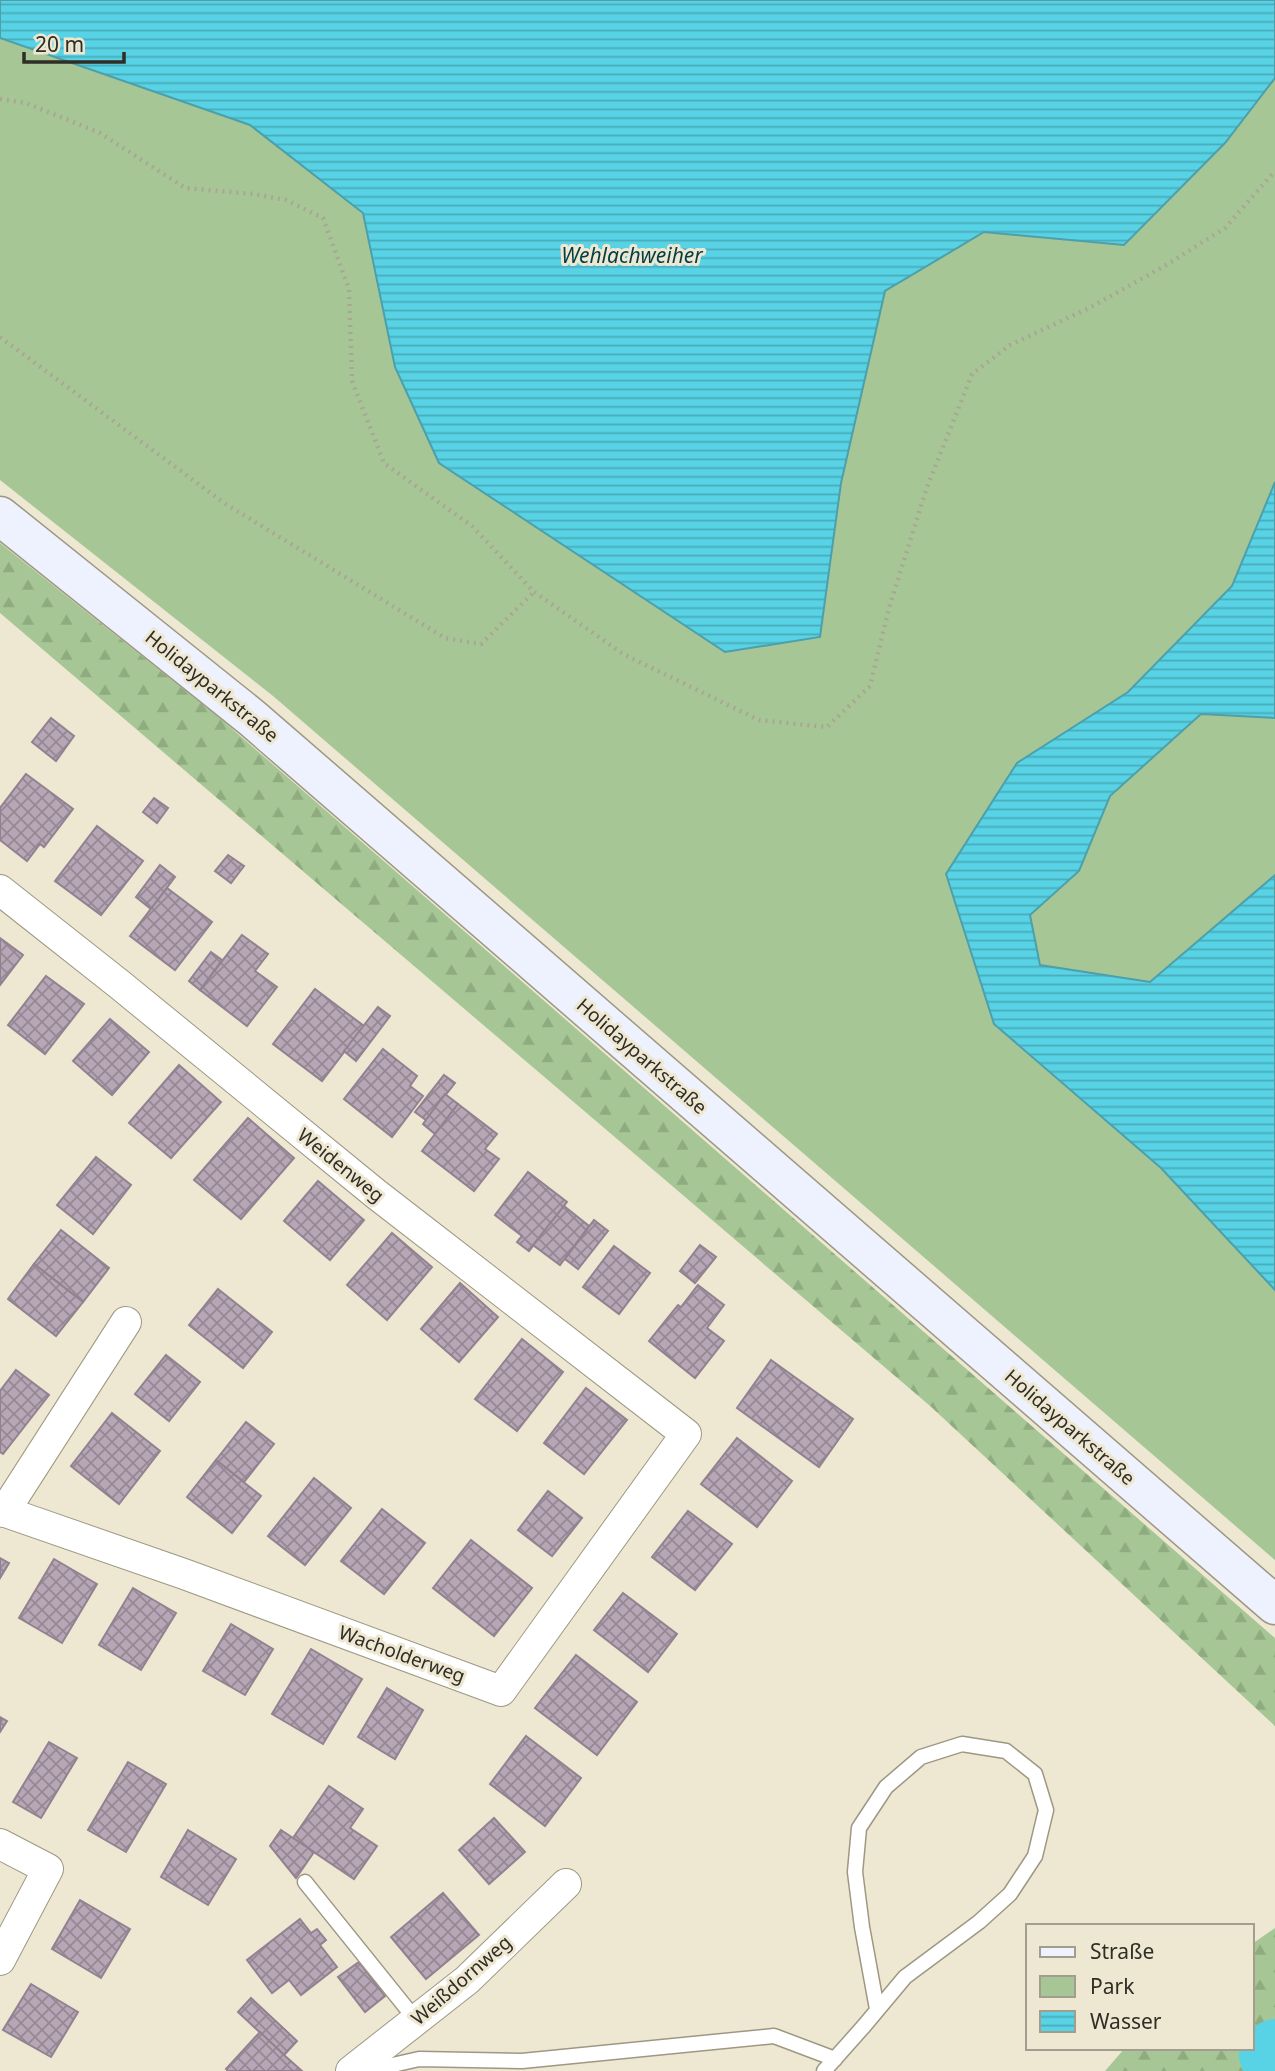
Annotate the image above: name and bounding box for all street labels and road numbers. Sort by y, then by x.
street label: Holidayparkstraße [140,624,284,748]
street label: Holidayparkstraße [571,992,713,1120]
street label: Weidenweg [292,1122,390,1208]
street label: Holidayparkstraße [999,1363,1141,1491]
street label: Wacholderweg [335,1619,469,1689]
street label: Weißdornweg [405,1929,517,2031]

